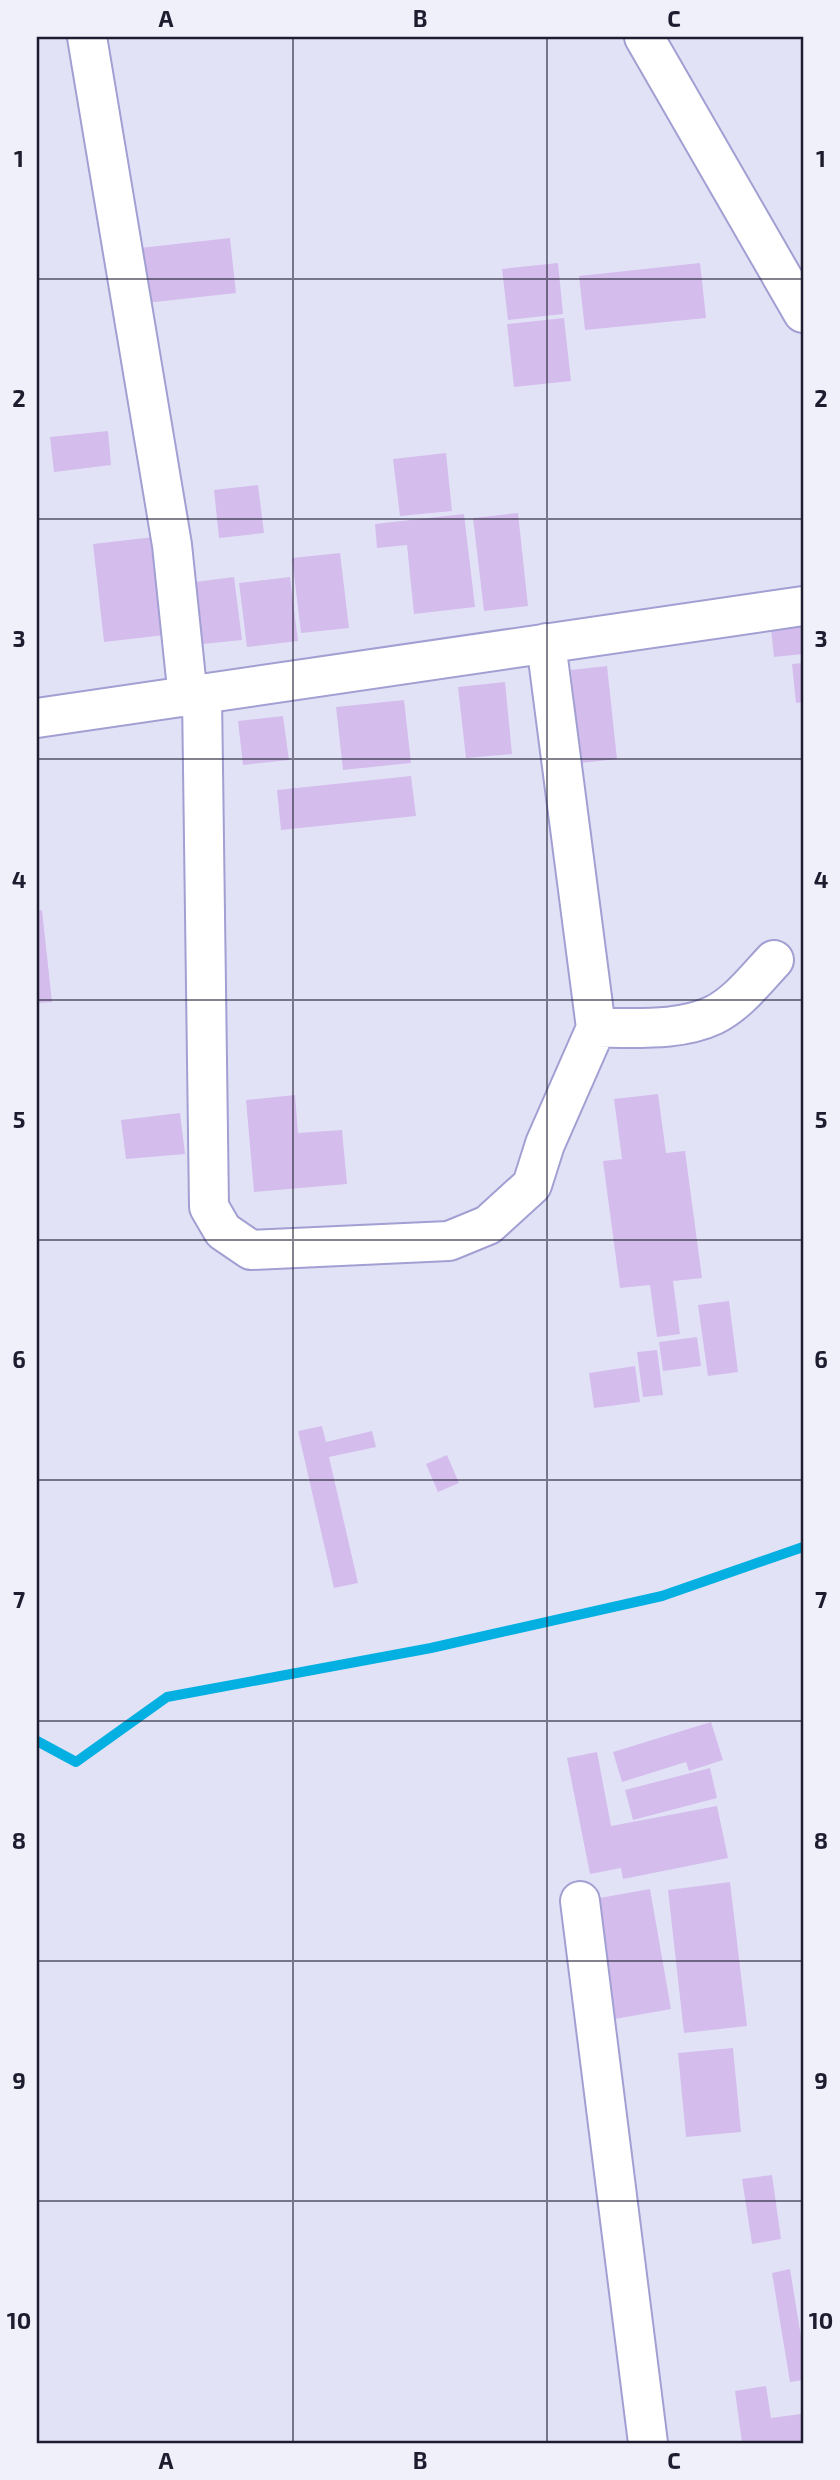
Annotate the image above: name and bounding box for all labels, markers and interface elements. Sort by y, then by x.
text: A [158,4,174,32]
text: B [413,4,427,32]
text: C [667,4,681,32]
text: 1 [14,144,24,172]
text: 1 [816,144,826,172]
text: 2 [12,384,26,412]
text: 2 [814,384,828,412]
text: 3 [12,624,26,652]
text: 3 [814,624,828,652]
text: 4 [12,865,26,893]
text: 4 [814,865,828,893]
text: 5 [13,1105,25,1133]
text: 5 [815,1105,827,1133]
text: 6 [12,1345,26,1373]
text: 6 [814,1345,828,1373]
text: 7 [13,1585,25,1613]
text: 7 [815,1585,827,1613]
text: 8 [12,1826,26,1854]
text: 8 [814,1826,828,1854]
text: 9 [12,2066,26,2094]
text: 9 [814,2066,828,2094]
text: 10 [7,2306,31,2334]
text: 10 [809,2306,833,2334]
text: A [158,2446,174,2474]
text: B [413,2446,427,2474]
text: C [667,2446,681,2474]

